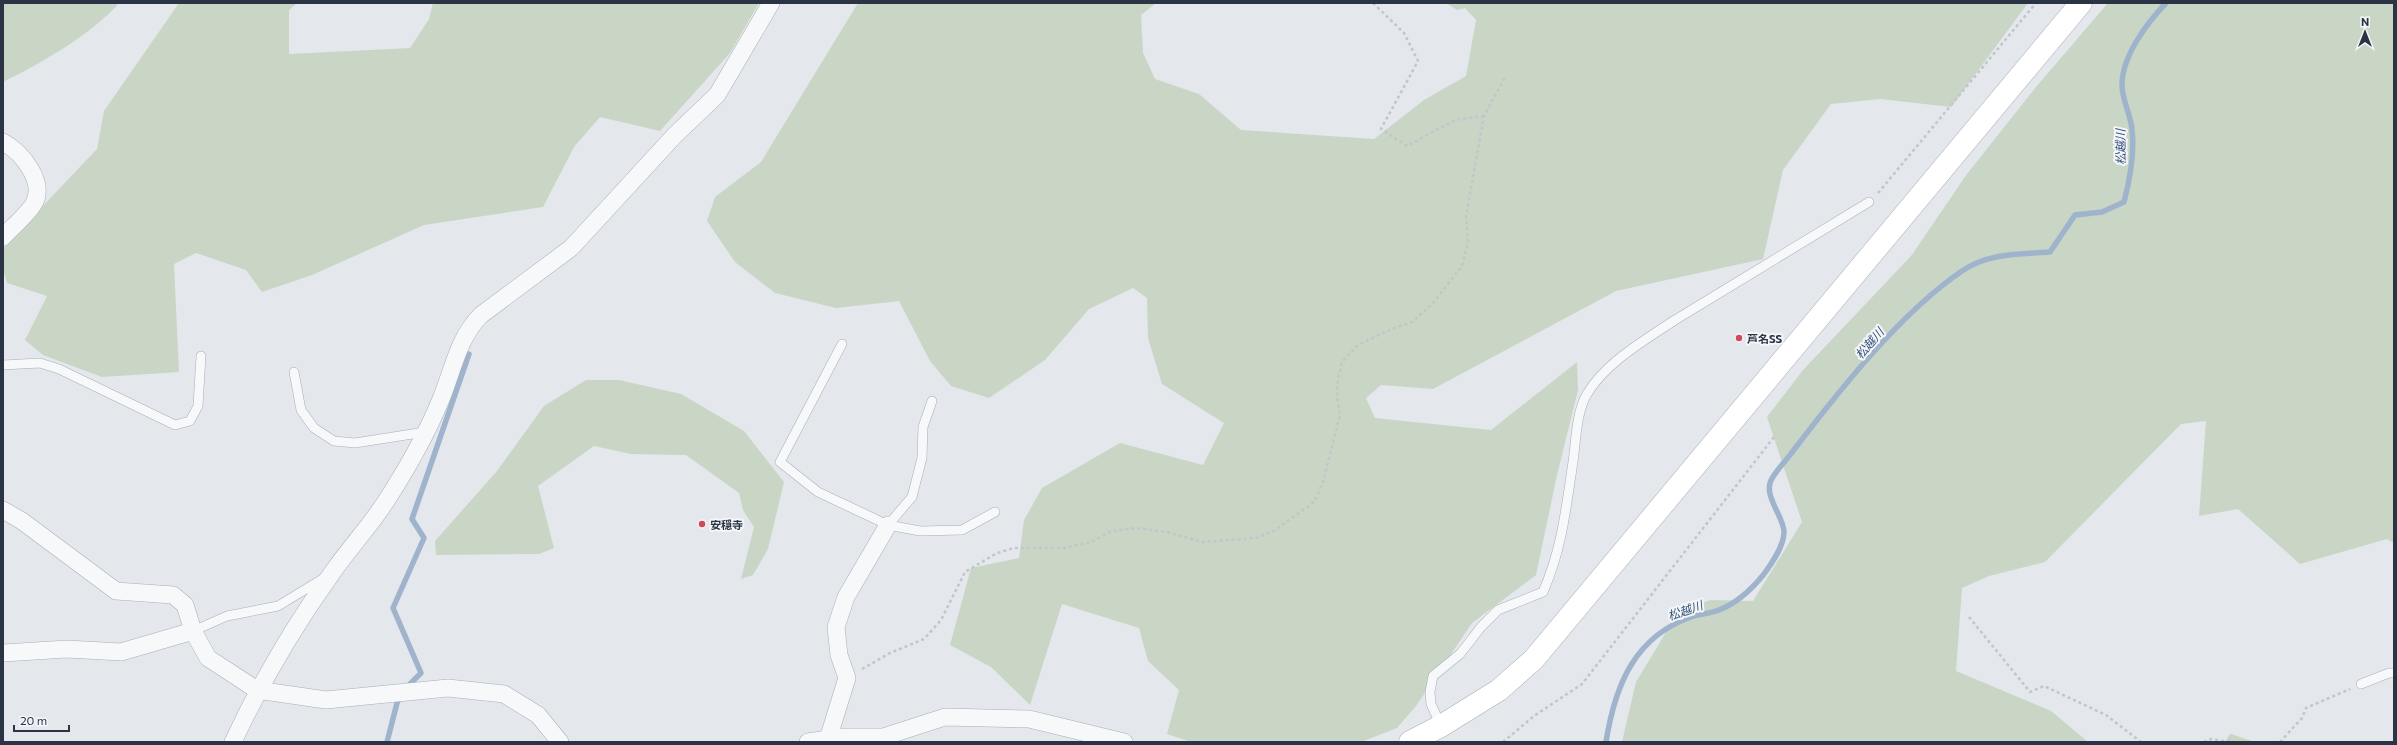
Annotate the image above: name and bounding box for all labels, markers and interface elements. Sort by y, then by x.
north arrow [2345,12,2385,52]
text: N [2361,15,2369,28]
water label: 松越川 [2113,127,2127,165]
water label: 松越川 [1852,323,1887,361]
place label: 芦名SS [1747,332,1783,345]
marker: 芦名SS [1734,333,1744,343]
place label: 安穏寺 [710,518,743,531]
marker: 安穏寺 [697,519,707,529]
water label: 松越川 [1666,597,1706,622]
scale bar [14,707,69,733]
text: 20 m [20,713,47,727]

